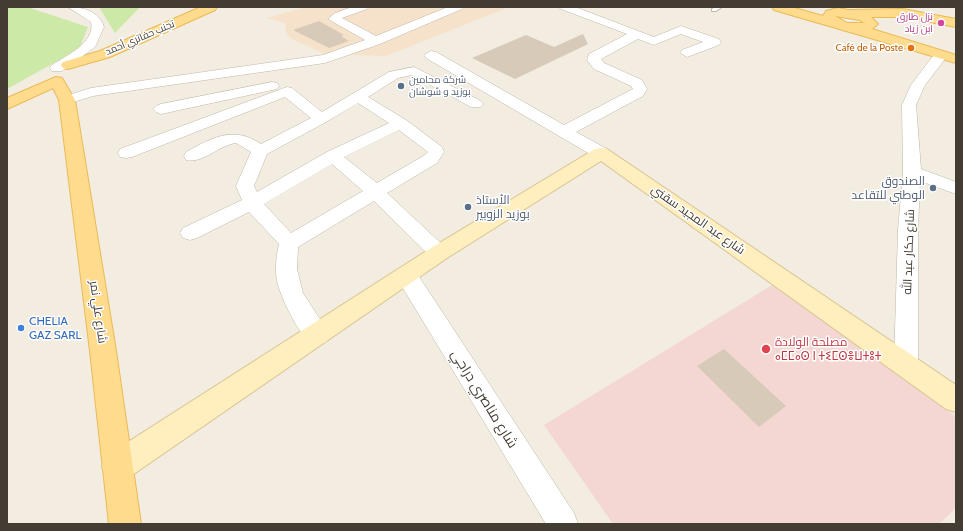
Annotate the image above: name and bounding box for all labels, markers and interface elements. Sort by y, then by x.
place label: نزل طارق ابن زياد [897,11,933,34]
street label: تجنب حفاتري أحمد [104,18,176,58]
marker: نزل طارق ابن زياد [936,18,946,28]
place label: Café de la Poste [836,42,903,54]
marker: Café de la Poste [906,43,916,53]
place label: شركة محامين بوزيد و شوشان [409,74,471,98]
marker: شركة محامين بوزيد و شوشان [396,81,406,91]
place label: الصندوق الوطني للتقاعد [851,174,925,202]
street label: شارع عبد المجيد سقني [648,182,748,258]
marker: الصندوق الوطني للتقاعد [928,183,938,193]
place label: الأستاذ بوزيد الزوبير [476,193,530,221]
marker: الأستاذ بوزيد الزوبير [463,202,473,212]
street label: شارع حكار عبد الله [900,209,918,295]
street label: شارع علي نمر [86,280,110,344]
place label: CHELIA GAZ SARL [29,314,81,342]
marker: CHELIA GAZ SARL [16,323,26,333]
place label: مصلحة الولادة ⴰⵎⵎⴰⵙ ⵏ ⵜⵉⵎⵙⴻⵡⵜⵓⵜ [775,335,881,363]
marker: مصلحة الولادة ⴰⵎⵎⴰⵙ ⵏ ⵜⵉⵎⵙⴻⵡⵜⵓⵜ [760,343,772,355]
street label: شارع مناصري دراجي [447,347,521,451]

